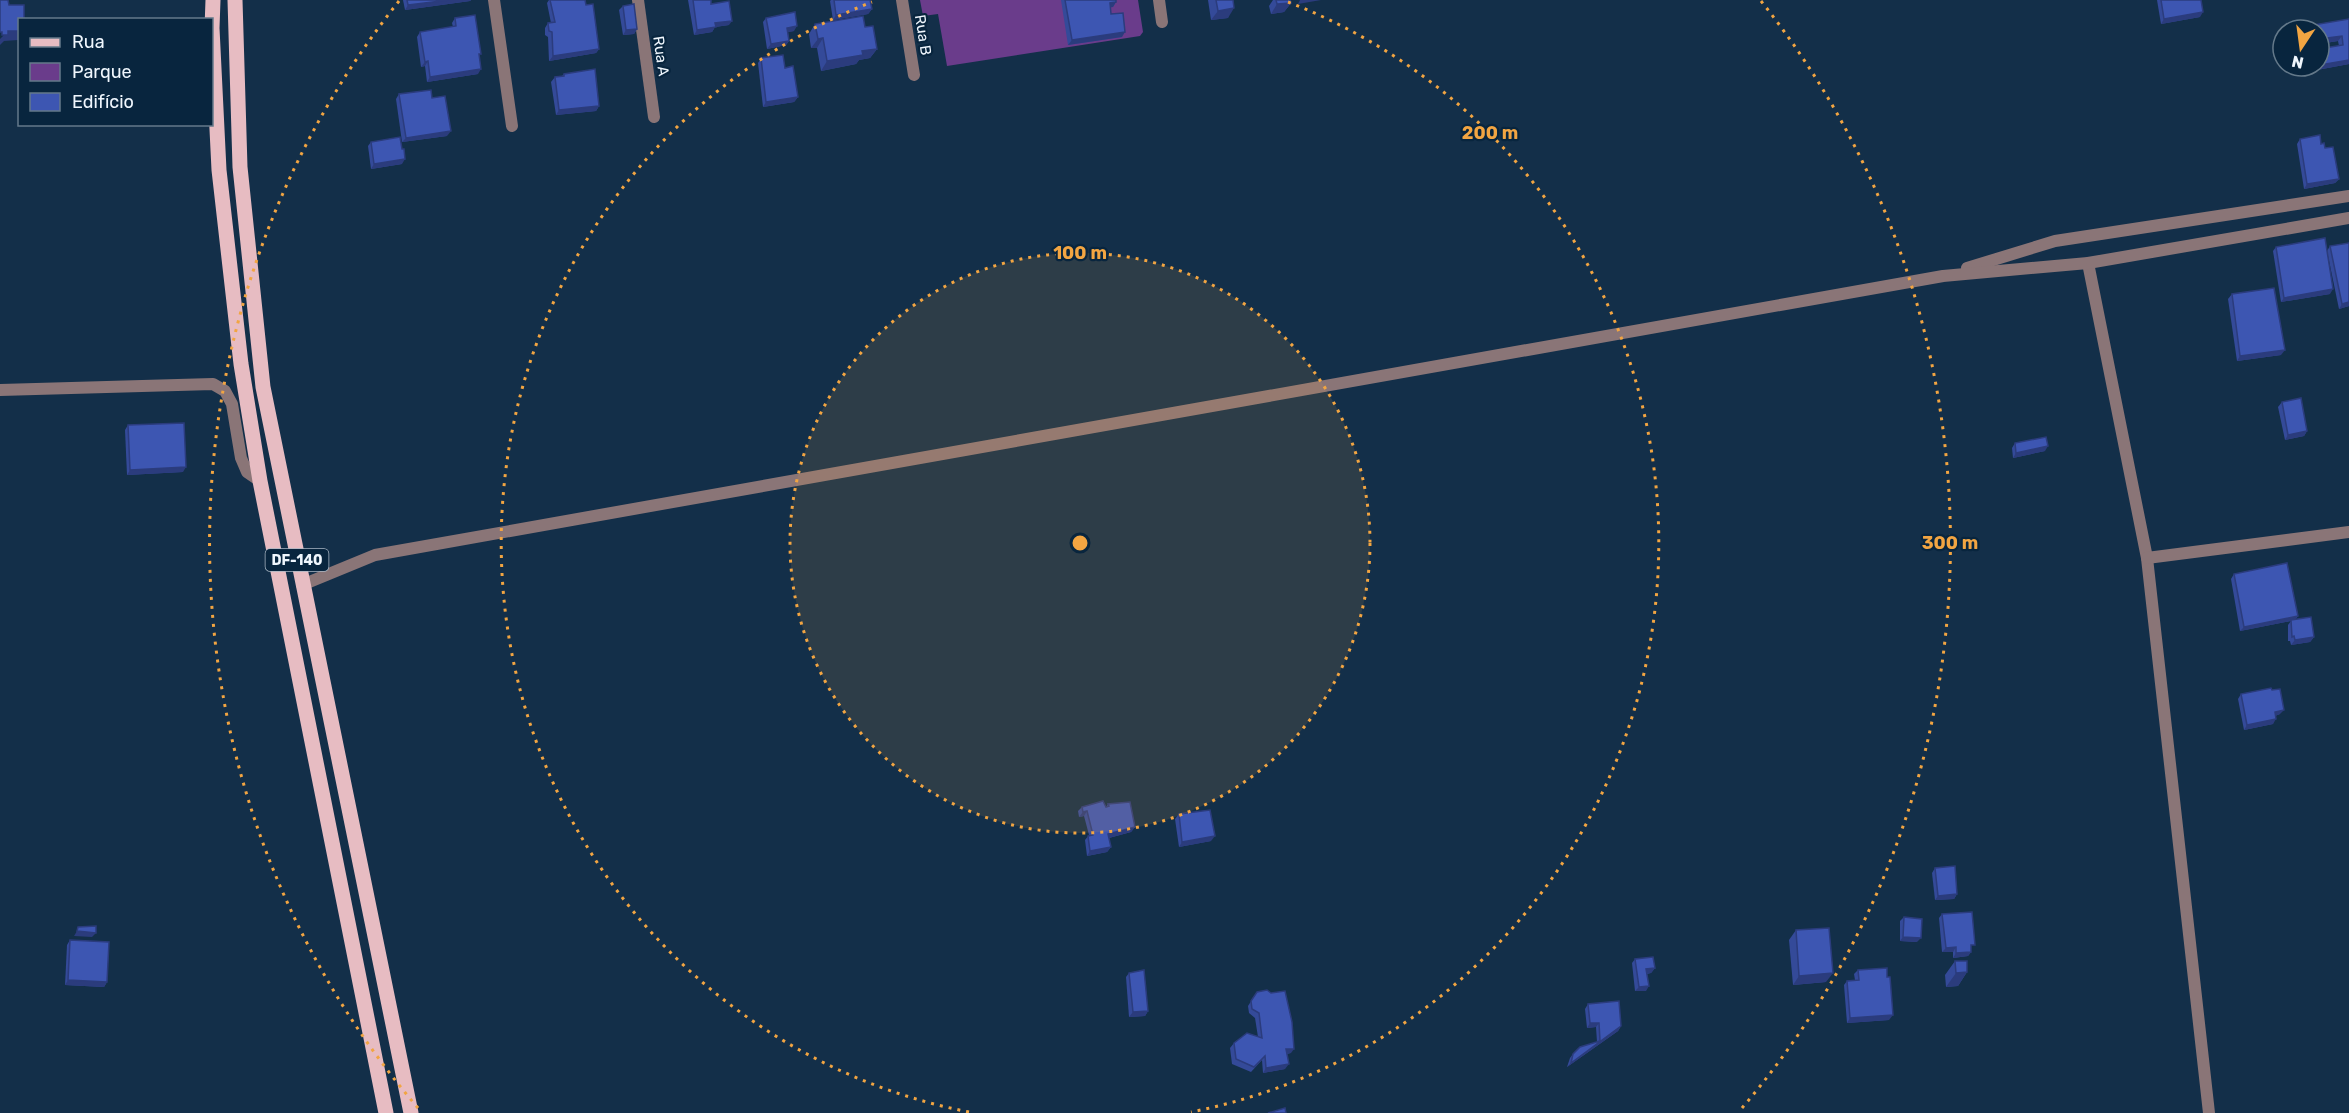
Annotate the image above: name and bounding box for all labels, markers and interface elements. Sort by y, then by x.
street label: Rua B [911,13,935,57]
legend [18,18,213,126]
north arrow [2271,18,2331,78]
text: Rua [72,31,105,53]
street label: Rua A [649,35,673,77]
text: N [2290,52,2305,73]
text: Parque [72,61,132,83]
text: Edifício [72,91,134,113]
text: 200 m [1462,122,1518,144]
text: 100 m [1053,242,1107,264]
text: 300 m [1922,532,1978,554]
centre of rings [1070,533,1090,553]
road number: DF-140 [266,549,328,571]

